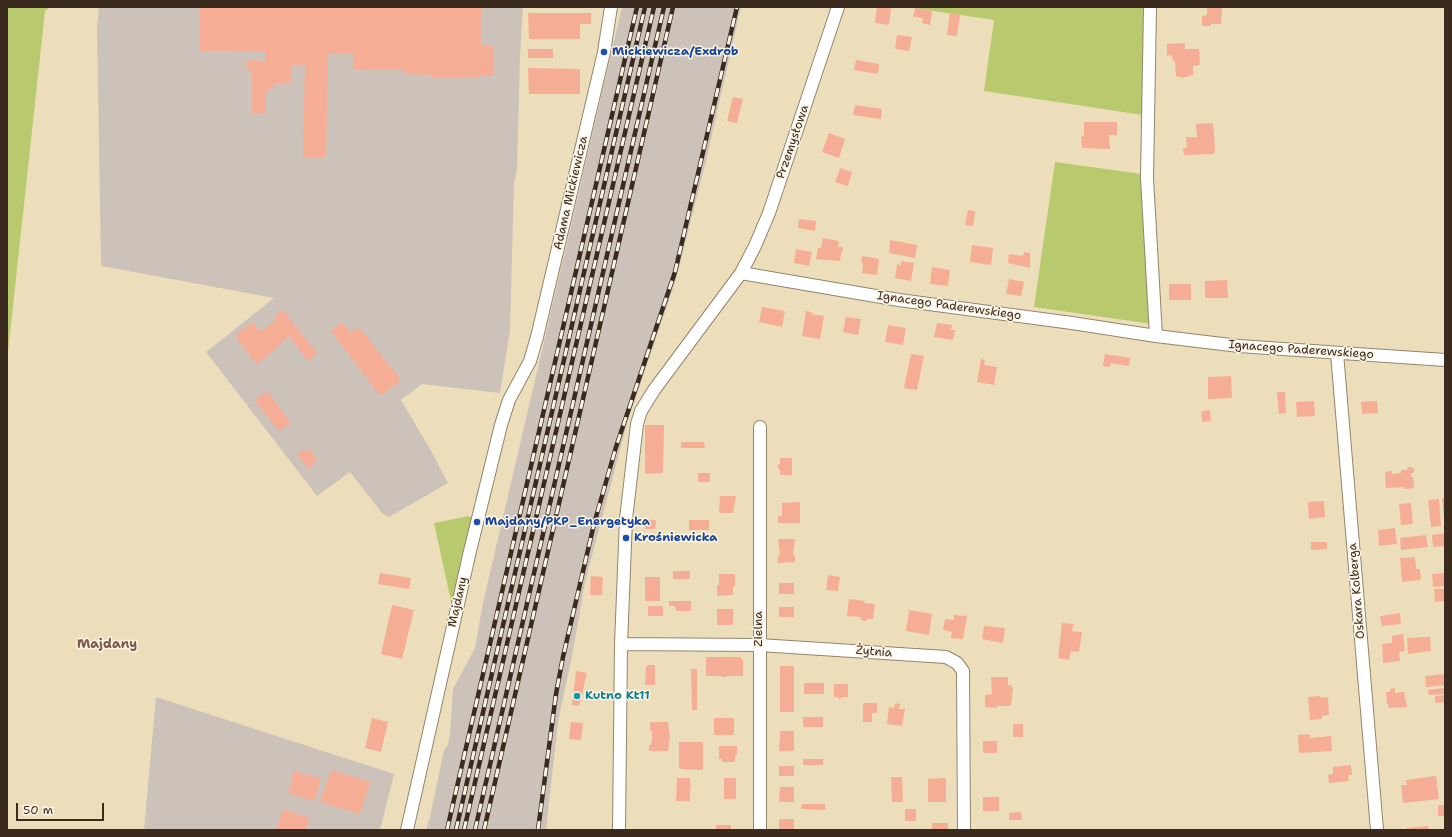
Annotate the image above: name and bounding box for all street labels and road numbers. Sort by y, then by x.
street label: Przemysłowa [774,103,812,181]
street label: Adama Mickiewicza [551,135,591,251]
street label: Ignacego Paderewskiego [876,289,1022,323]
street label: Ignacego Paderewskiego [1228,338,1374,362]
street label: Oskara Kolberga [1346,542,1368,640]
street label: Majdany [445,575,471,629]
street label: Zielna [752,611,766,647]
street label: Żytnia [855,644,893,660]

